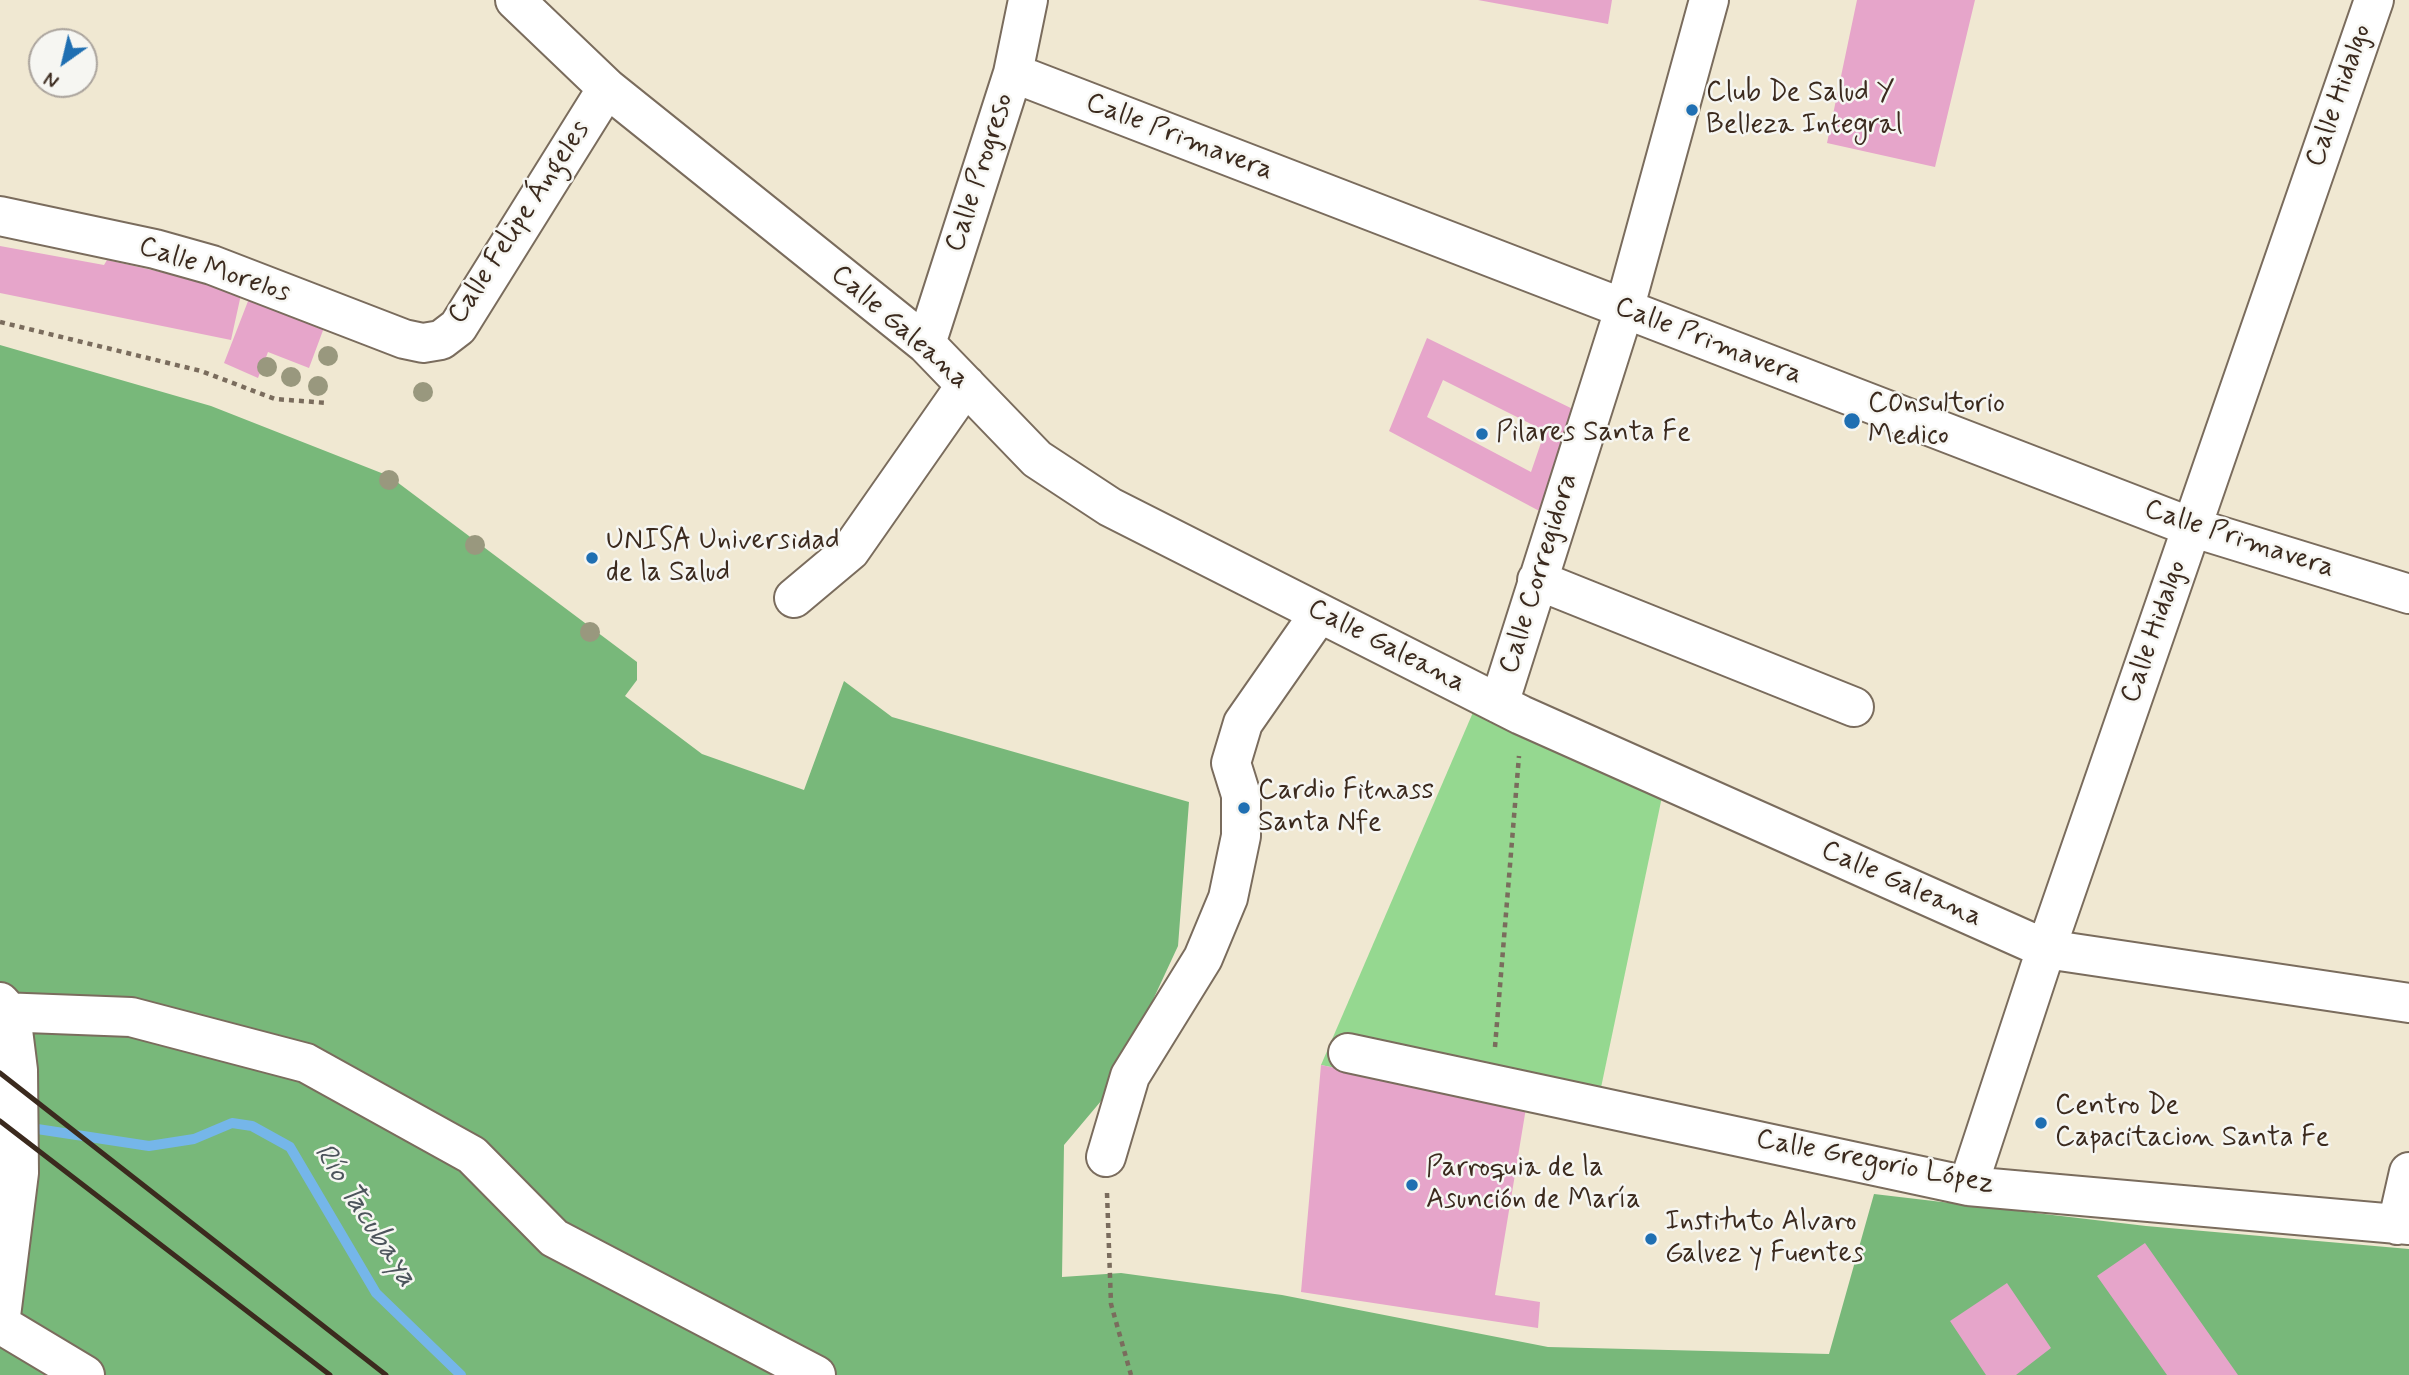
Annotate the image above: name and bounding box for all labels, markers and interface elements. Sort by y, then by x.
street label: Calle Hidalgo [2300,20,2380,172]
north arrow [28,28,98,98]
text: N [40,65,64,93]
place label: Club De Salud Y Belleza Integral [1706,77,1903,143]
street label: Calle Primavera [1081,87,1277,189]
street label: Calle Progreso [940,89,1022,257]
marker: Club De Salud Y Belleza Integral [1684,102,1700,118]
street label: Calle Felipe Ángeles [442,115,598,331]
street label: Calle Morelos [134,231,294,311]
street label: Calle Galeana [823,259,975,397]
street label: Calle Primavera [1610,291,1806,393]
place label: C0nsultorio Medico [1868,388,2005,454]
marker: C0nsultorio Medico [1842,411,1862,431]
place label: Pilares Santa Fe [1496,417,1691,451]
marker: Pilares Santa Fe [1474,426,1490,442]
street label: Calle Corregidora [1494,470,1586,678]
street label: Calle Primavera [2140,493,2338,587]
place label: UNISA Universidad de la Salud [606,525,840,591]
marker: UNISA Universidad de la Salud [584,550,600,566]
street label: Calle Hidalgo [2115,556,2195,708]
street label: Calle Galeana [1301,593,1471,701]
place label: Cardio Fitnass Santa Nfe [1258,775,1434,841]
marker: Cardio Fitnass Santa Nfe [1236,800,1252,816]
street label: Calle Galeana [1815,835,1987,935]
place label: Centro De Capacitacion Santa Fe [2055,1090,2329,1156]
marker: Centro De Capacitacion Santa Fe [2033,1115,2049,1131]
street label: Calle Gregorio López [1753,1123,1997,1203]
water label: Río Tacubaya [304,1138,424,1294]
place label: Parroquia de la Asunción de María [1426,1152,1641,1218]
marker: Parroquia de la Asunción de María [1404,1177,1420,1193]
place label: Instituto Alvaro Galvez y Fuentes [1665,1206,1864,1272]
marker: Instituto Alvaro Galvez y Fuentes [1643,1231,1659,1247]

